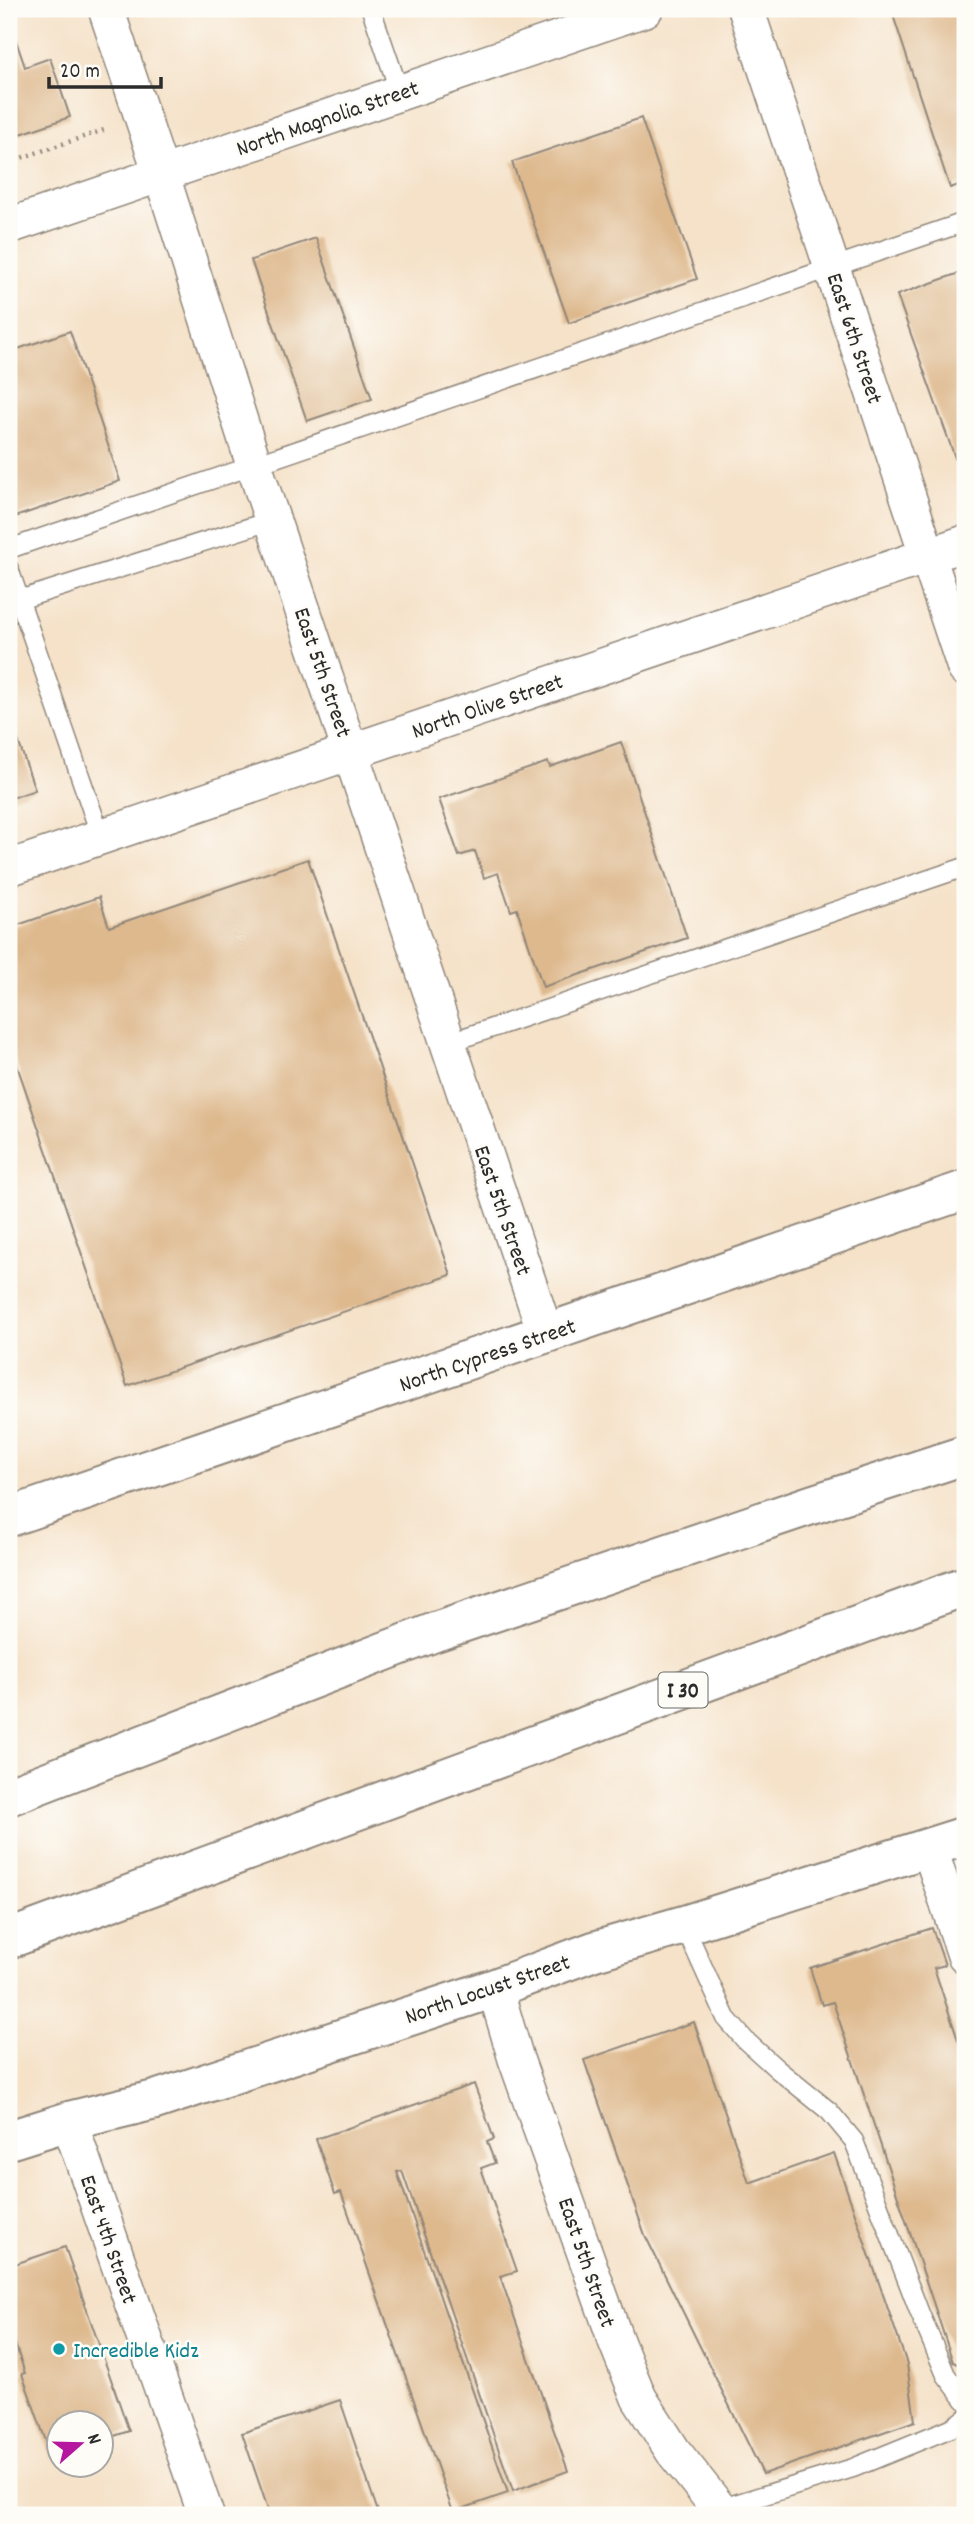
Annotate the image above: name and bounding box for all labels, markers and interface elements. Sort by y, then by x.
scale bar [49,46,161,90]
text: 20 m [60,58,100,88]
street label: North Magnolia Street [232,74,424,167]
street label: East 6th Street [816,269,889,409]
street label: East 5th Street [283,604,358,743]
street label: North Olive Street [408,667,568,750]
street label: East 5th Street [463,1142,538,1281]
street label: North Cypress Street [395,1312,581,1403]
road number: I 30 [658,1672,708,1708]
street label: North Locust Street [401,1948,575,2035]
street label: East 4th Street [69,2171,144,2309]
street label: East 5th Street [547,2194,622,2333]
place label: Incredible Kidz [73,2336,199,2369]
marker: Incredible Kidz [51,2341,67,2357]
north arrow [46,2408,116,2478]
text: N [78,2430,107,2448]

